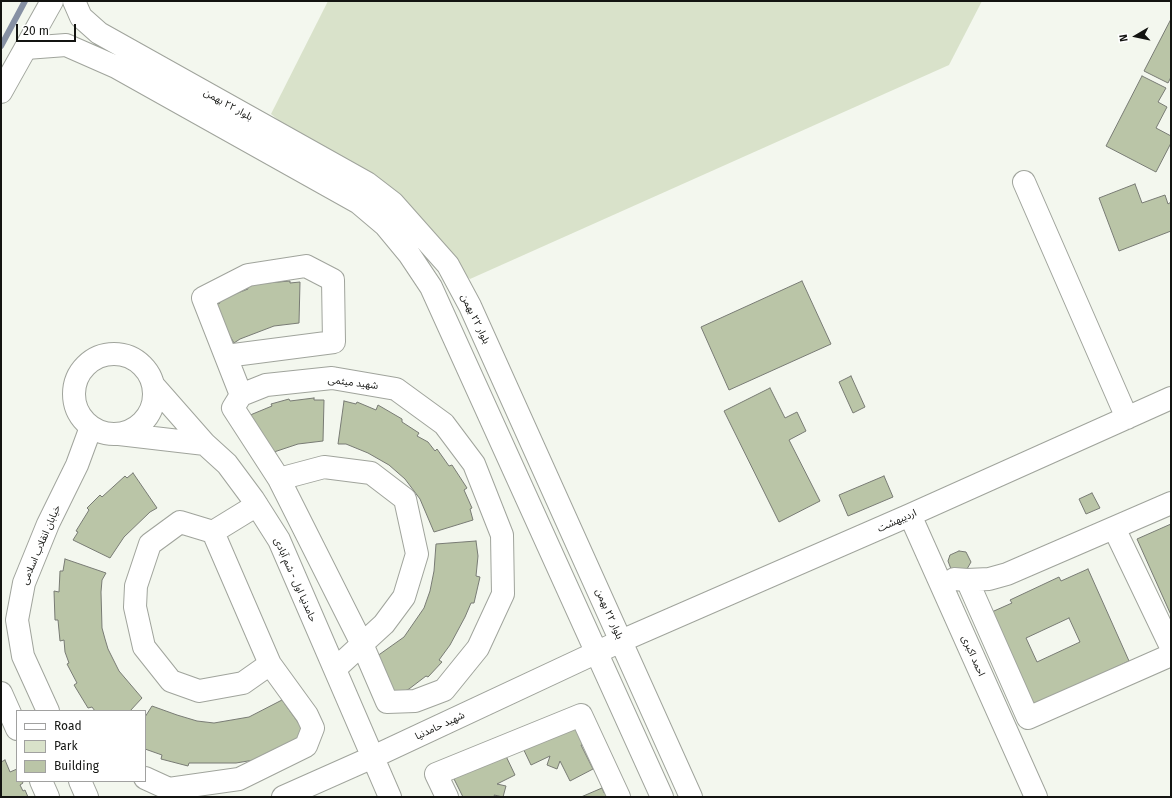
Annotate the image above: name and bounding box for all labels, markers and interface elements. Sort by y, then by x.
scale bar [18,16,78,42]
north arrow [1116,16,1156,56]
text: 20 m [23,24,49,38]
text: N [1117,33,1131,43]
street label: بلوار ۲۲ بهمن [201,87,255,123]
street label: بلوار ۲۲ بهمن [458,292,492,346]
street label: شهید میثمی [327,374,379,392]
street label: خیابان انقلاب اسلامی [19,504,63,586]
street label: اردیبهشت [876,507,918,535]
street label: حامدنیا اول - شم آبادی [271,536,319,624]
street label: بلوار ۲۲ بهمن [593,587,625,641]
street label: احمد اکبری [959,634,987,678]
street label: شهید حامدنیا [413,709,467,743]
legend [16,710,146,782]
text: Road [54,719,82,733]
text: Park [54,739,78,753]
text: Building [54,759,99,773]

